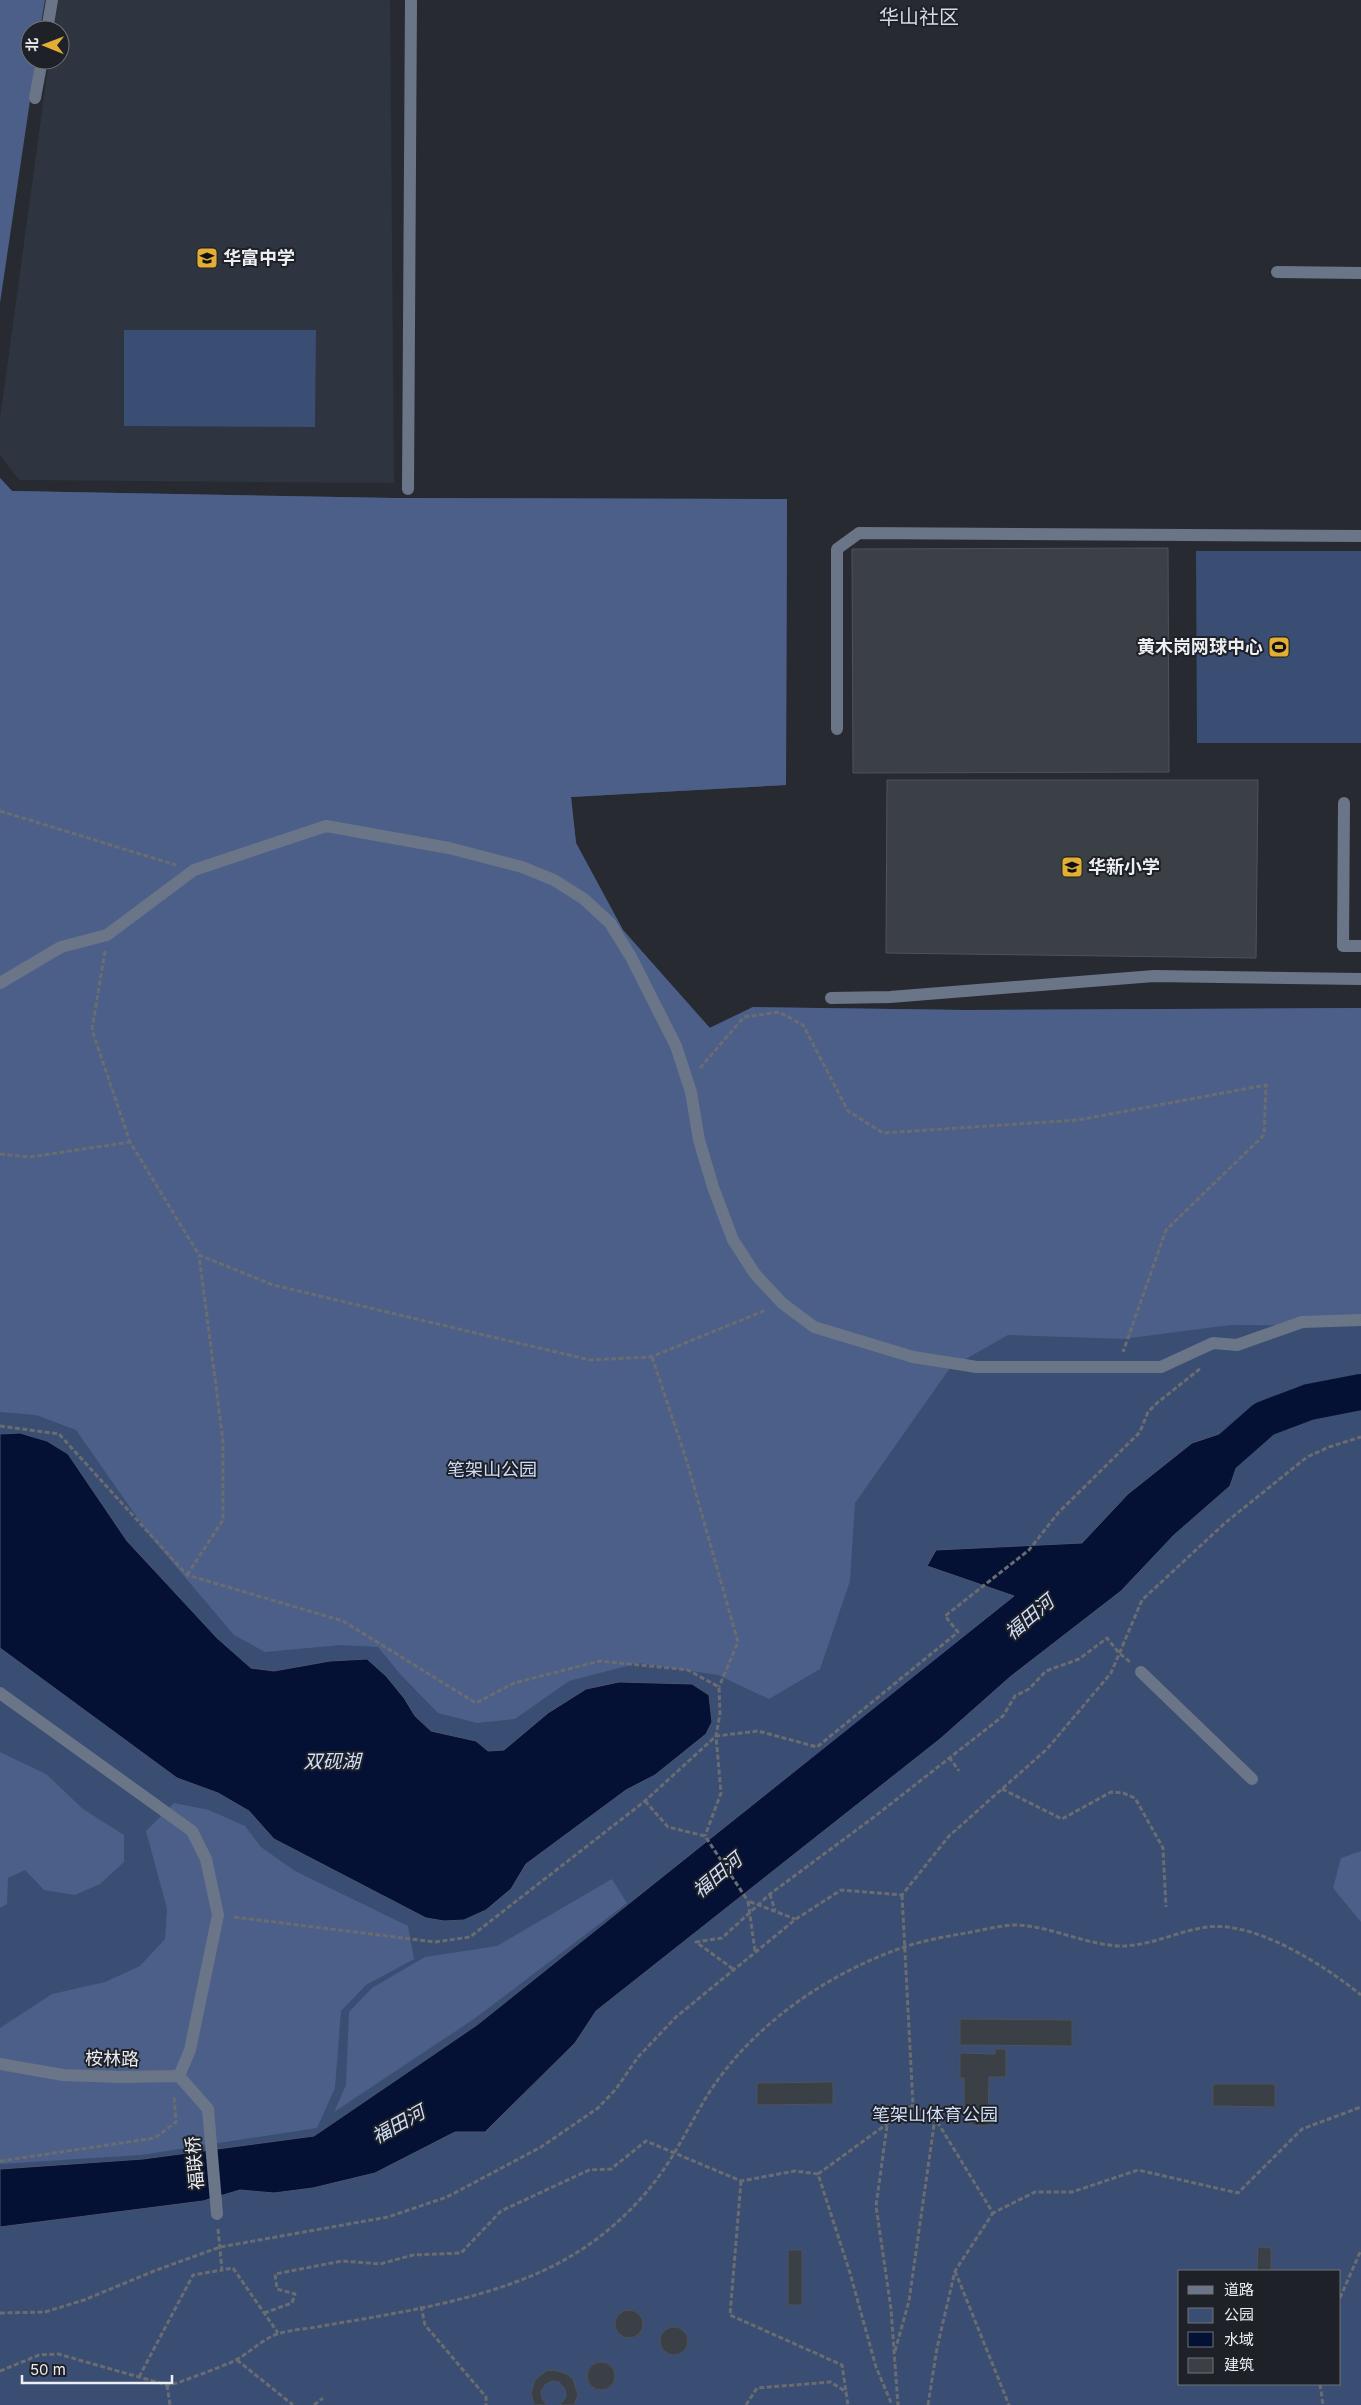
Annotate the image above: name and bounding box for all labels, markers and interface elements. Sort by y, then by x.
district label: 华山社区 [879,5,959,29]
north arrow [20,20,70,70]
text: 北 [23,38,40,52]
school or university icon: 华富中学 [195,246,219,270]
place label: 华富中学 [223,247,295,268]
sports icon: 黄木岗网球中心 [1267,635,1291,659]
place label: 黄木岗网球中心 [1137,636,1263,657]
school or university icon: 华新小学 [1060,855,1084,879]
place label: 华新小学 [1088,856,1160,877]
park label: 笔架山公园 [447,1459,537,1480]
water label: 福田河 [1000,1588,1062,1645]
water label: 双砚湖 [303,1750,363,1773]
water label: 福田河 [688,1846,750,1903]
street label: 桉林路 [85,2048,139,2069]
water label: 福田河 [368,2099,432,2148]
park label: 笔架山体育公园 [872,2104,998,2125]
street label: 福联桥 [182,2135,207,2191]
legend [1178,2270,1341,2385]
text: 道路 [1224,2280,1254,2299]
text: 公园 [1224,2305,1254,2324]
text: 水域 [1224,2330,1254,2349]
scale bar [22,2352,172,2384]
text: 建筑 [1224,2355,1254,2374]
text: 50 m [30,2360,66,2379]

